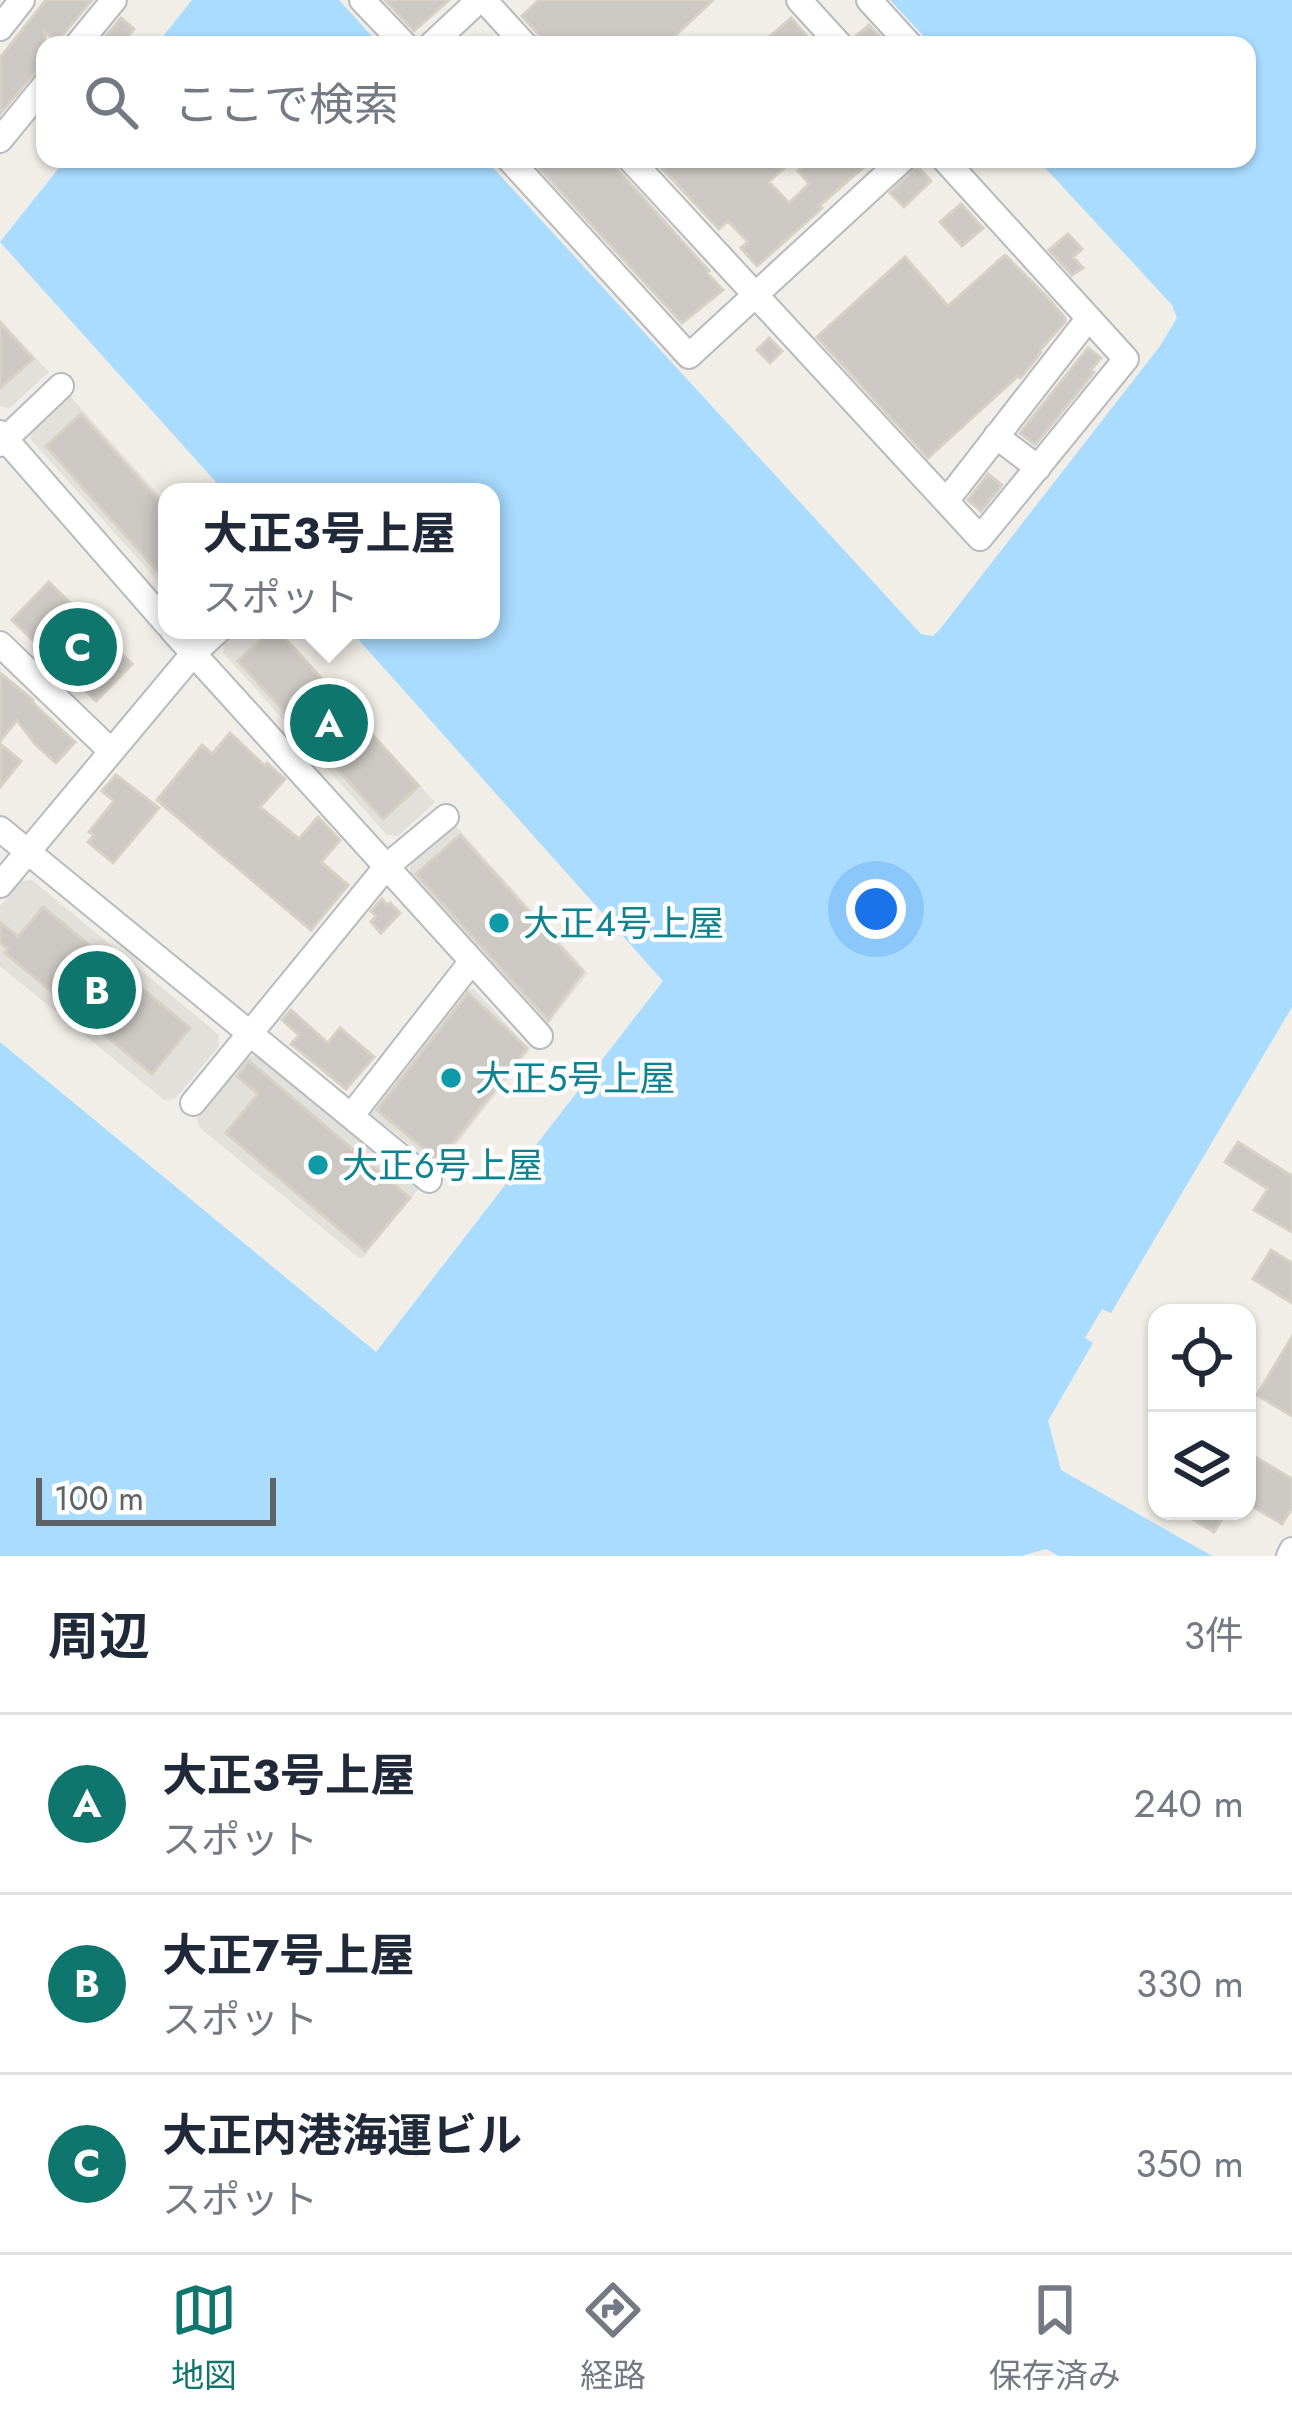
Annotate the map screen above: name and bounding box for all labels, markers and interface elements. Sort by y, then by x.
search box [36,36,1256,168]
icon: search [78,69,144,135]
text: ここで検索 [174,72,399,137]
popup [158,483,500,639]
text: 大正3号上屋 [203,501,455,566]
text: スポット [203,569,359,626]
pin: C [39,602,117,692]
pin: A [290,678,368,768]
your location [846,879,906,939]
place label: 大正4号上屋 [523,897,724,949]
marker: 大正4号上屋 [486,910,512,936]
pin: B [58,945,136,1035]
place label: 大正5号上屋 [475,1052,675,1104]
marker: 大正5号上屋 [438,1065,464,1091]
place label: 大正6号上屋 [342,1139,543,1191]
marker: 大正6号上屋 [305,1152,331,1178]
map controls [1148,1304,1256,1520]
button: locate [1148,1304,1256,1412]
button: layers [1148,1412,1256,1520]
scale bar [36,1472,276,1525]
text: 100 m [54,1475,144,1522]
text: 周辺 [48,1599,150,1673]
text: 3件 [1184,1607,1244,1664]
text: 大正3号上屋 [162,1743,415,1808]
text: A [73,1775,101,1832]
text: 240 m [1134,1775,1244,1832]
text: スポット [162,1811,318,1868]
text: 大正7号上屋 [162,1923,414,1988]
text: B [74,1955,100,2012]
text: 330 m [1136,1955,1244,2012]
text: スポット [162,1991,318,2048]
text: 大正内港海運ビル [162,2103,522,2168]
text: C [73,2135,101,2192]
text: 350 m [1135,2135,1244,2192]
text: スポット [162,2171,318,2228]
tab: 地図 [171,2277,237,2399]
tab: 経路 [580,2277,646,2399]
tab: 保存済み [989,2277,1121,2399]

